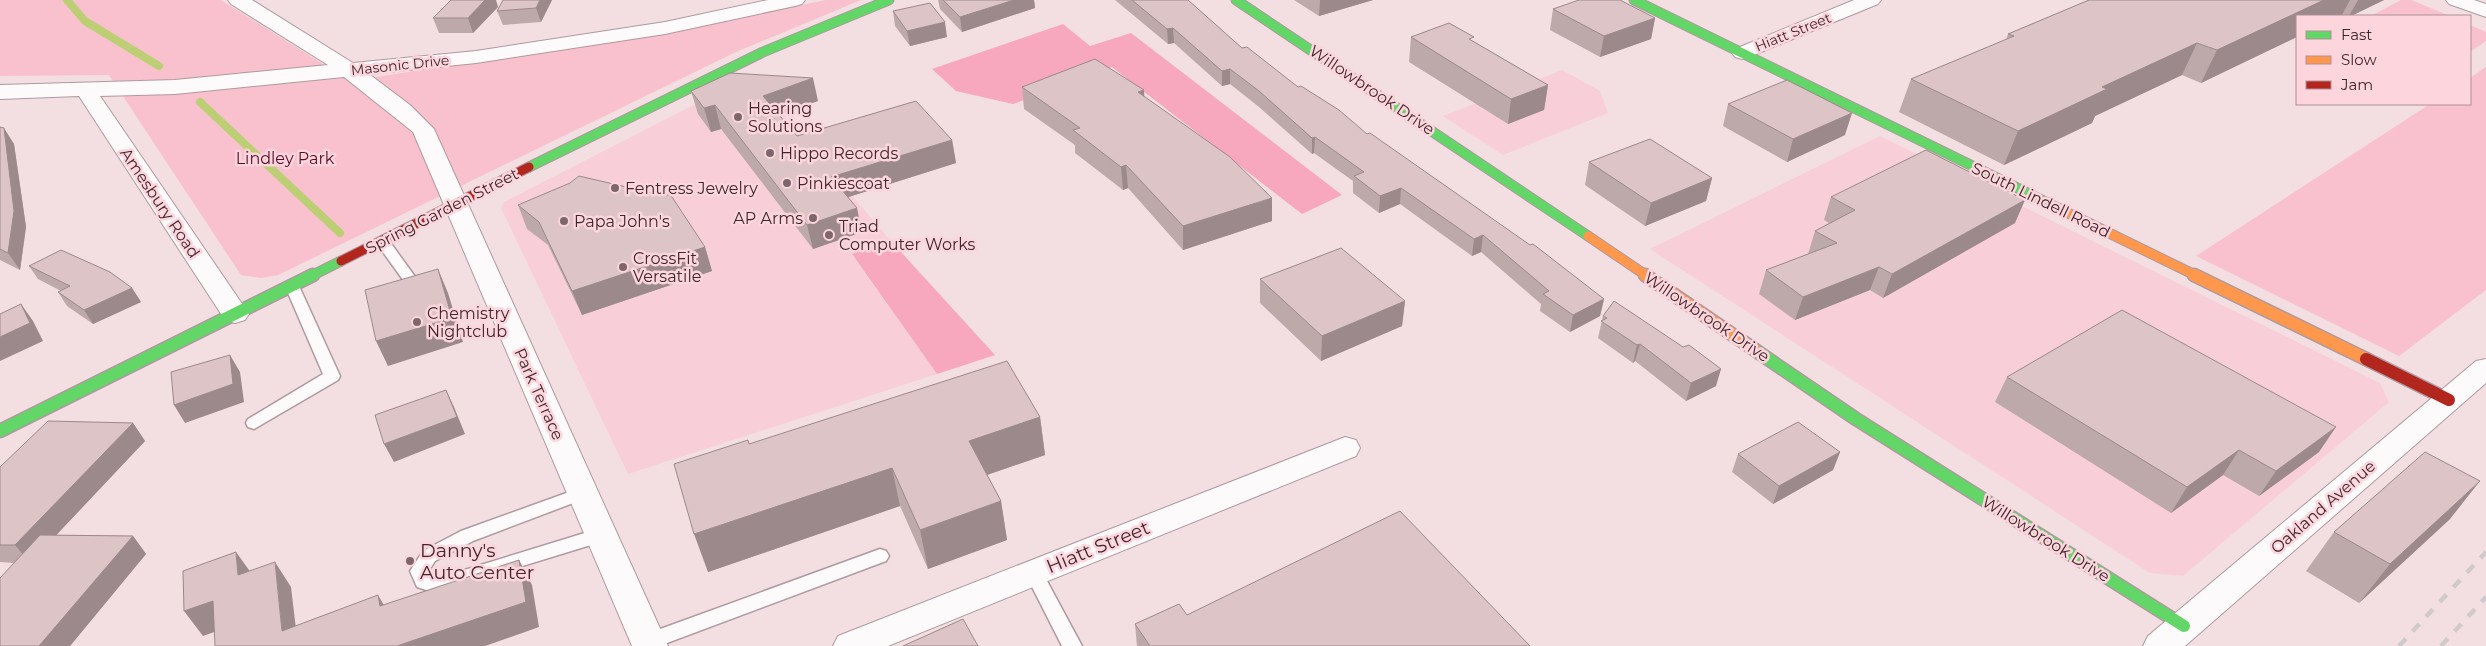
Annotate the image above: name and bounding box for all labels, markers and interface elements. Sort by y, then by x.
street label: Hiatt Street [1752,8,1834,55]
legend [2296,15,2471,105]
text: Fast [2341,25,2372,44]
street label: Willowbrook Drive [1306,41,1438,139]
text: Slow [2341,50,2377,69]
street label: Masonic Drive [350,51,450,79]
text: Jam [2340,75,2373,94]
place label: Hearing Solutions [748,99,823,136]
marker: Hearing Solutions [732,111,744,123]
street label: Amesbury Road [116,144,204,262]
place label: Hippo Records [780,144,898,163]
marker: Hippo Records [764,147,776,159]
park label: Lindley Park [236,149,335,168]
street label: South Lindell Road [1969,158,2113,242]
street label: Spring Garden Street [362,164,522,258]
place label: Pinkiescoat [797,174,890,193]
marker: Pinkiescoat [781,177,793,189]
place label: Fentress Jewelry [625,179,758,198]
marker: Fentress Jewelry [609,182,621,194]
place label: AP Arms [733,209,803,228]
place label: Papa John's [574,212,670,231]
marker: AP Arms [807,212,819,224]
marker: Papa John's [558,215,570,227]
place label: Triad Computer Works [839,217,976,254]
marker: Triad Computer Works [823,229,835,241]
place label: CrossFit Versatile [633,249,701,286]
marker: CrossFit Versatile [617,261,629,273]
street label: Willowbrook Drive [1641,268,1773,366]
place label: Chemistry Nightclub [427,304,510,341]
marker: Chemistry Nightclub [411,316,423,328]
street label: Park Terrace [510,345,568,443]
street label: Oakland Avenue [2267,456,2379,558]
street label: Willowbrook Drive [1979,492,2113,586]
street label: Hiatt Street [1043,516,1153,578]
place label: Danny's Auto Center [420,539,534,584]
marker: Danny's Auto Center [404,555,416,567]

